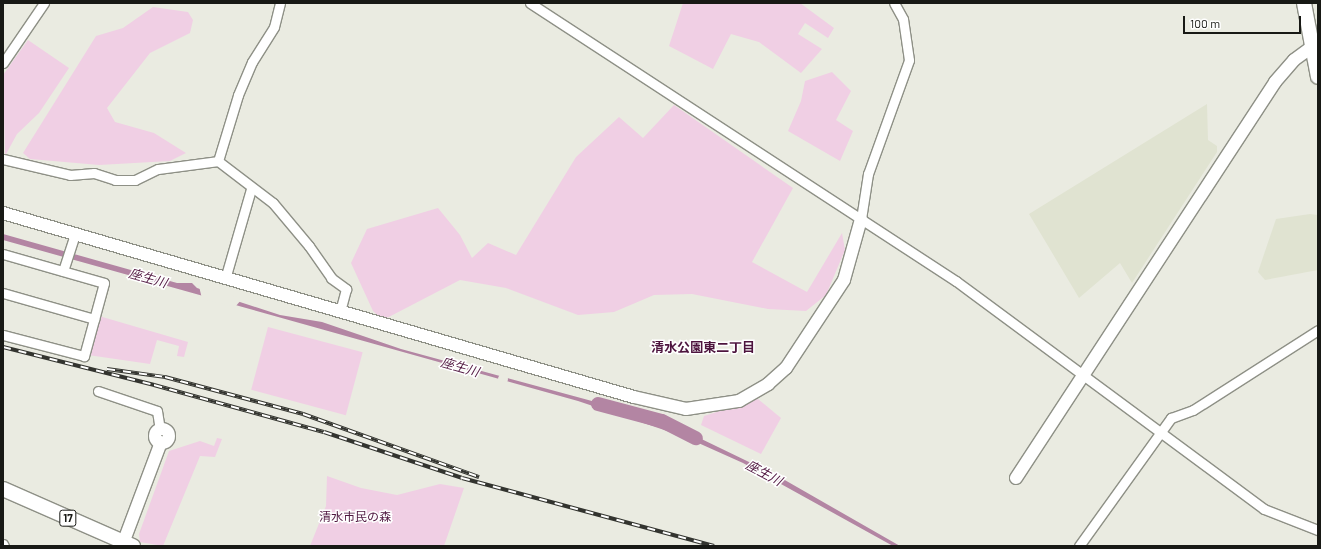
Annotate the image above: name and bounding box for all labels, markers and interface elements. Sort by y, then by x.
scale bar [1185,8,1303,34]
text: 100 m [1190,16,1220,30]
water label: 座生川 [127,265,169,291]
district label: 清水公園東二丁目 [651,339,755,355]
water label: 座生川 [439,354,481,380]
water label: 座生川 [743,457,785,489]
road number: 17 [59,509,77,527]
park label: 清水市民の森 [319,510,391,524]

